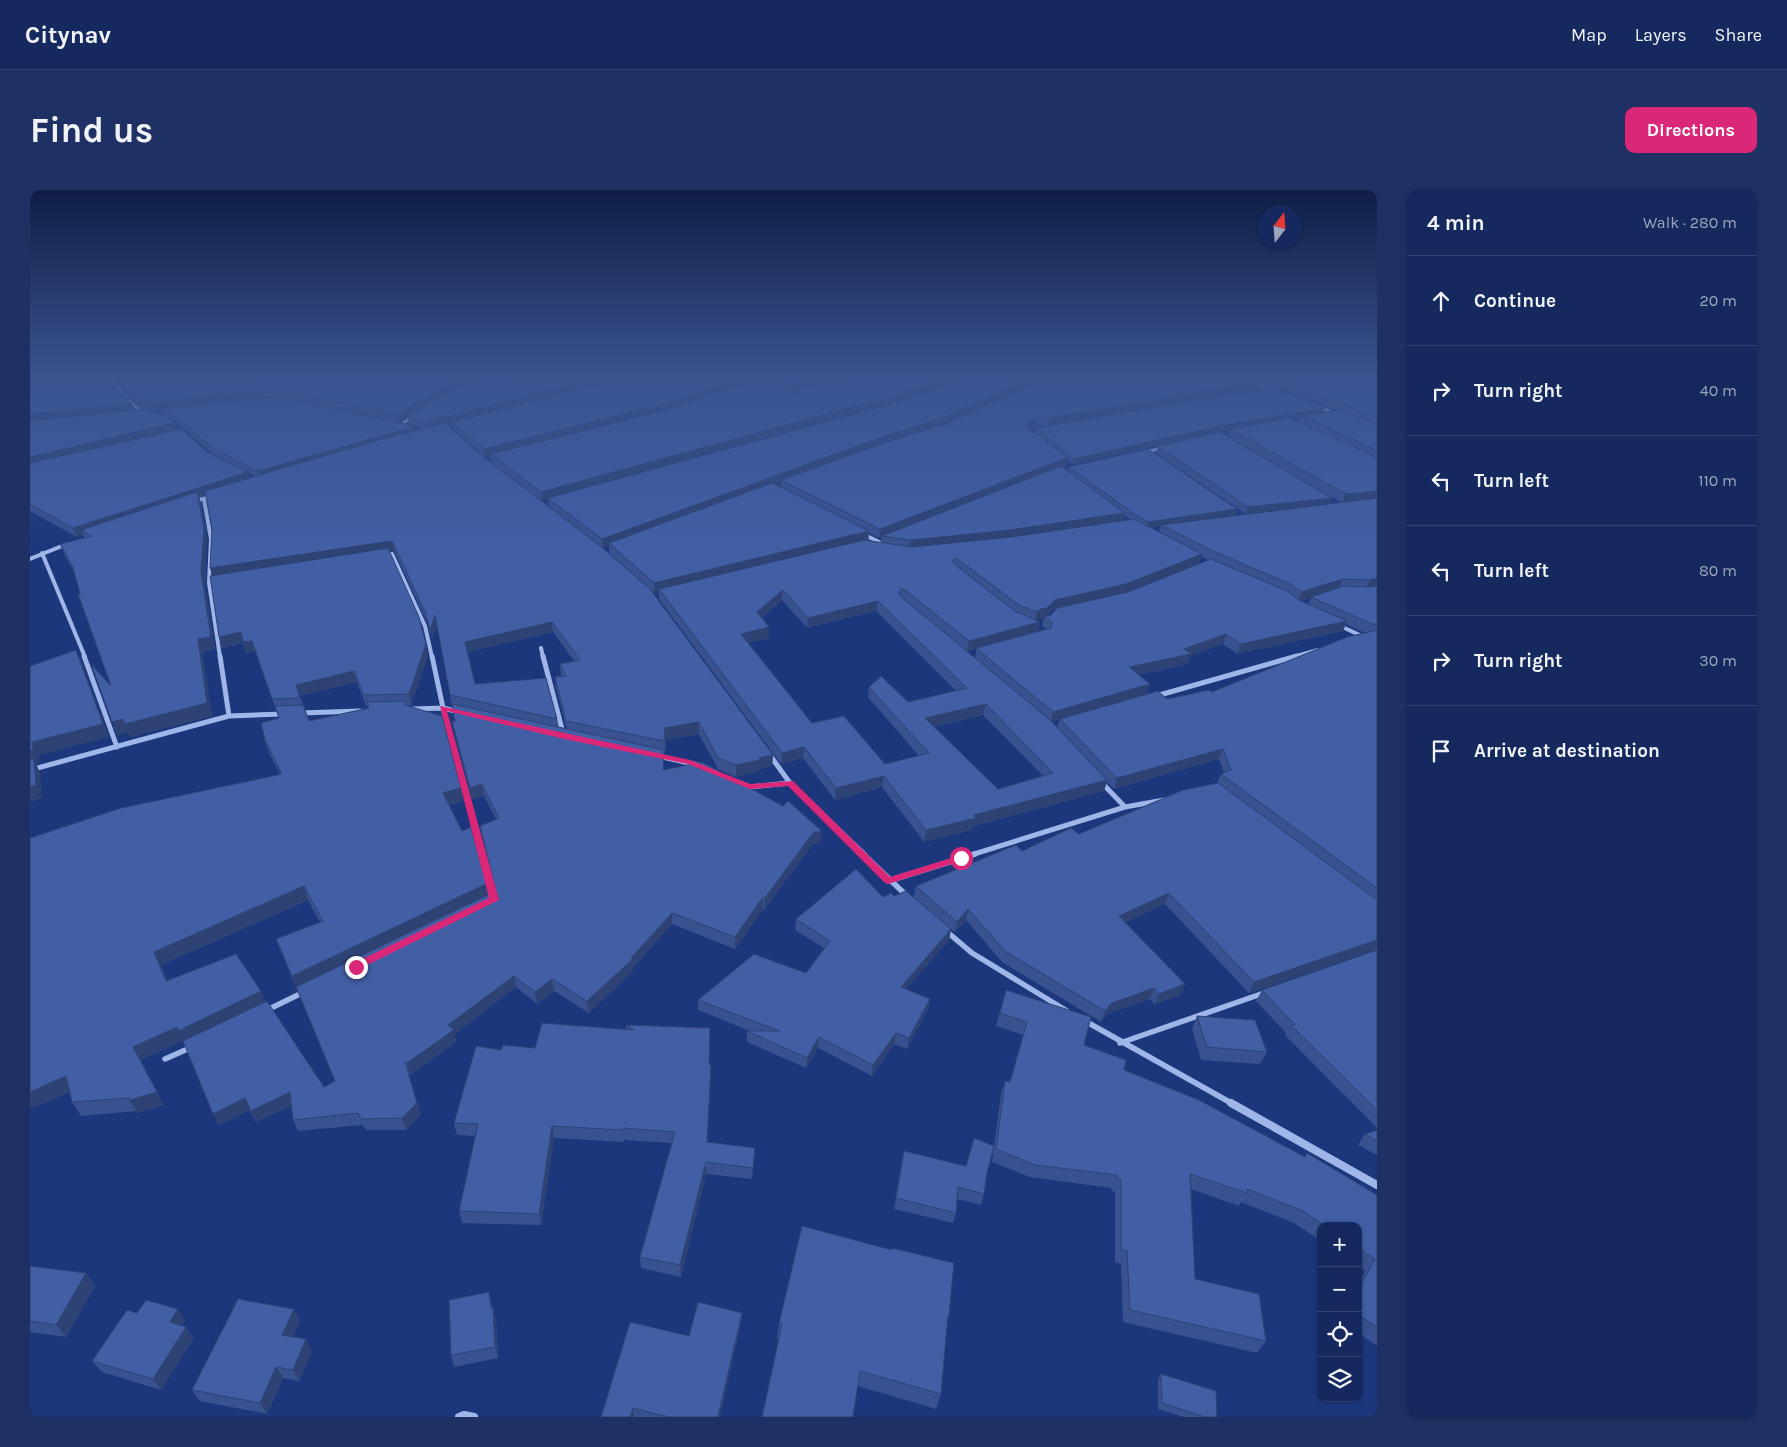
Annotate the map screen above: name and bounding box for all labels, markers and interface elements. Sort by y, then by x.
text: Citynav [25,21,111,49]
text: Map [1571,24,1607,46]
text: Layers [1635,24,1687,46]
text: Share [1715,24,1762,46]
button: Directions [1625,107,1757,153]
text: Find us [30,110,153,151]
north arrow [1257,205,1302,250]
text: 4 min [1427,211,1485,235]
text: Walk · 280 m [1643,213,1737,232]
icon: ahead [1427,287,1455,315]
text: Continue [1474,290,1556,312]
text: 20 m [1699,291,1737,310]
icon: right [1427,377,1455,405]
text: Turn right [1474,380,1563,402]
text: 40 m [1700,381,1737,400]
icon: left [1427,467,1455,495]
text: Turn left [1474,470,1549,492]
text: 110 m [1698,471,1737,490]
icon: left [1427,557,1455,585]
text: Turn left [1474,560,1549,582]
text: 80 m [1699,561,1737,580]
icon: right [1427,647,1455,675]
text: Turn right [1474,650,1563,672]
text: 30 m [1699,651,1737,670]
icon: arrive [1427,737,1455,765]
text: Arrive at destination [1474,740,1660,762]
route start [950,847,973,870]
route end [345,956,368,979]
map controls [1317,1222,1362,1402]
button: + [1317,1222,1362,1267]
button: − [1317,1267,1362,1312]
button: locate [1317,1312,1362,1357]
button: layers [1317,1357,1362,1402]

